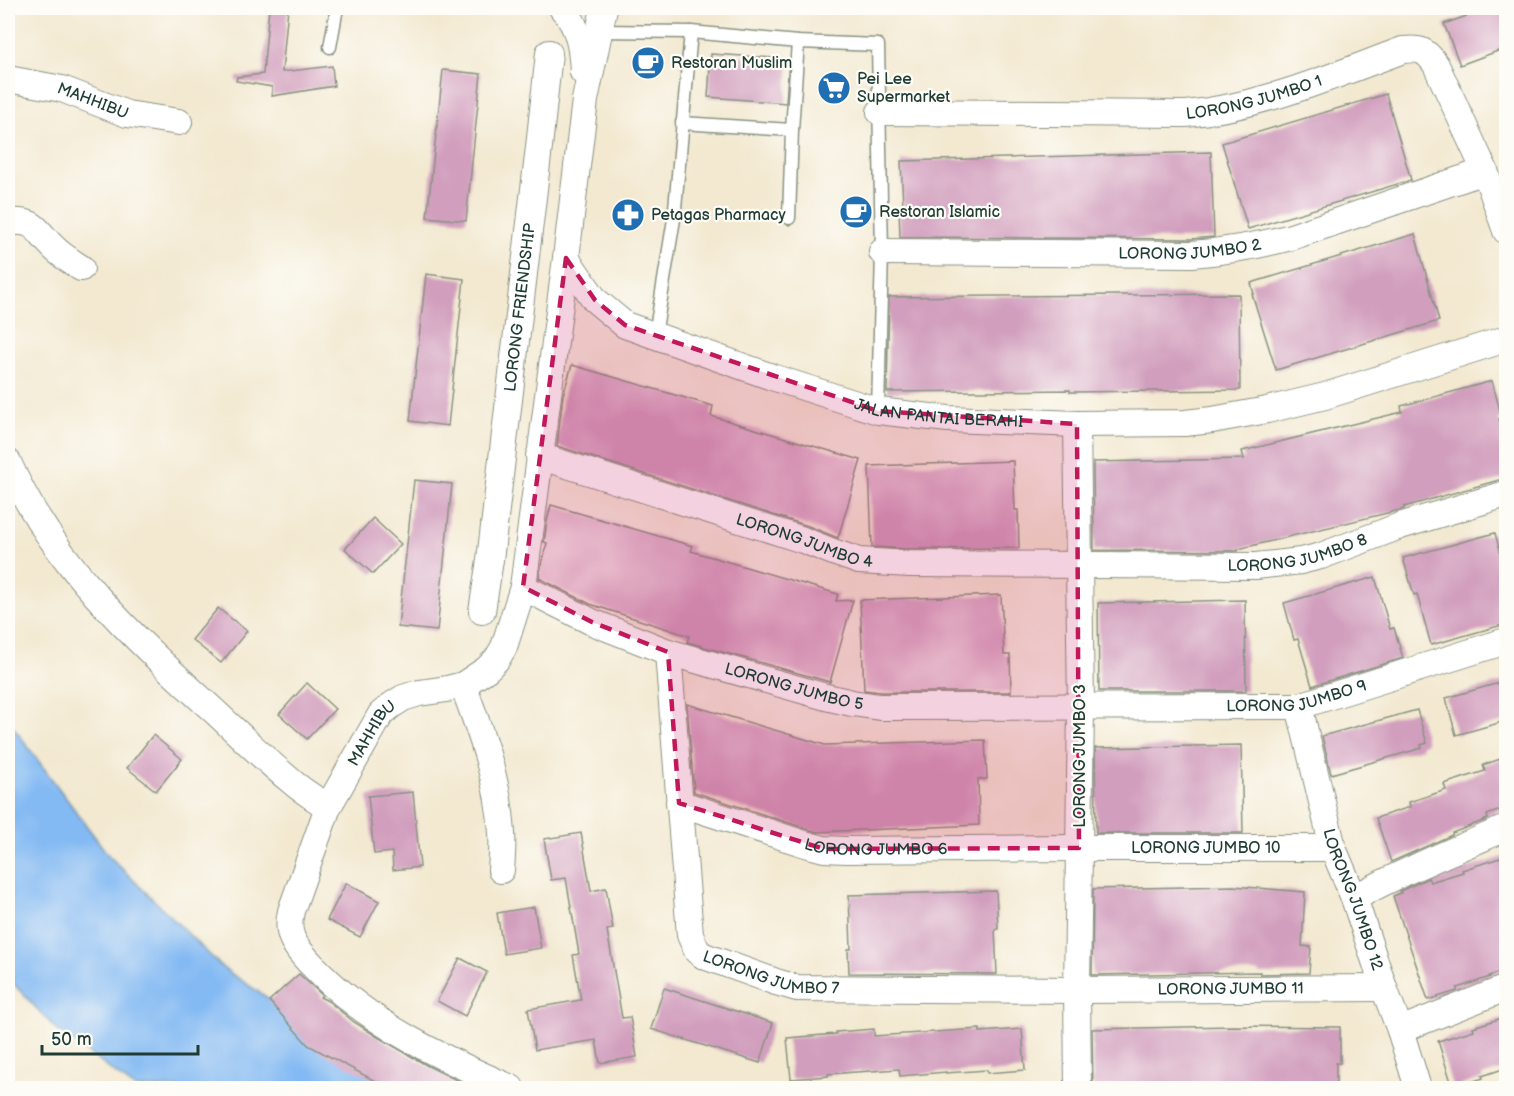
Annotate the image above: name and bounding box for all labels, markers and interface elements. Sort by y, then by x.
cafe icon: Restoran Muslim [630,45,666,81]
place label: Restoran Muslim [671,54,792,73]
supermarket icon: Pei Lee Supermarket [816,70,852,106]
place label: Pei Lee Supermarket [857,70,950,107]
street label: LORONG JUMBO 1 [1185,71,1325,123]
street label: MAHHIBU [55,79,131,123]
cafe icon: Restoran Islamic [838,194,874,230]
pharmacy icon: Petagas Pharmacy [610,197,646,233]
place label: Restoran Islamic [879,203,1000,222]
place label: Petagas Pharmacy [651,206,786,225]
street label: LORONG FRIENDSHIP [501,222,539,393]
street label: LORONG JUMBO 2 [1118,235,1263,264]
street label: JALAN PANTAI BERAHI [852,395,1024,431]
street label: LORONG JUMBO 4 [734,510,874,571]
street label: LORONG JUMBO 8 [1227,530,1370,576]
street label: LORONG JUMBO 5 [723,659,865,714]
street label: LORONG JUMBO 9 [1226,676,1369,716]
street label: LORONG JUMBO 3 [1071,684,1090,828]
street label: MAHHIBU [344,696,400,769]
street label: LORONG JUMBO 12 [1319,827,1387,973]
street label: LORONG JUMBO 6 [802,835,948,860]
street label: LORONG JUMBO 10 [1131,839,1281,858]
street label: LORONG JUMBO 7 [700,947,840,998]
street label: LORONG JUMBO 11 [1158,979,1304,999]
scale bar [42,1018,198,1056]
text: 50 m [51,1029,92,1050]

